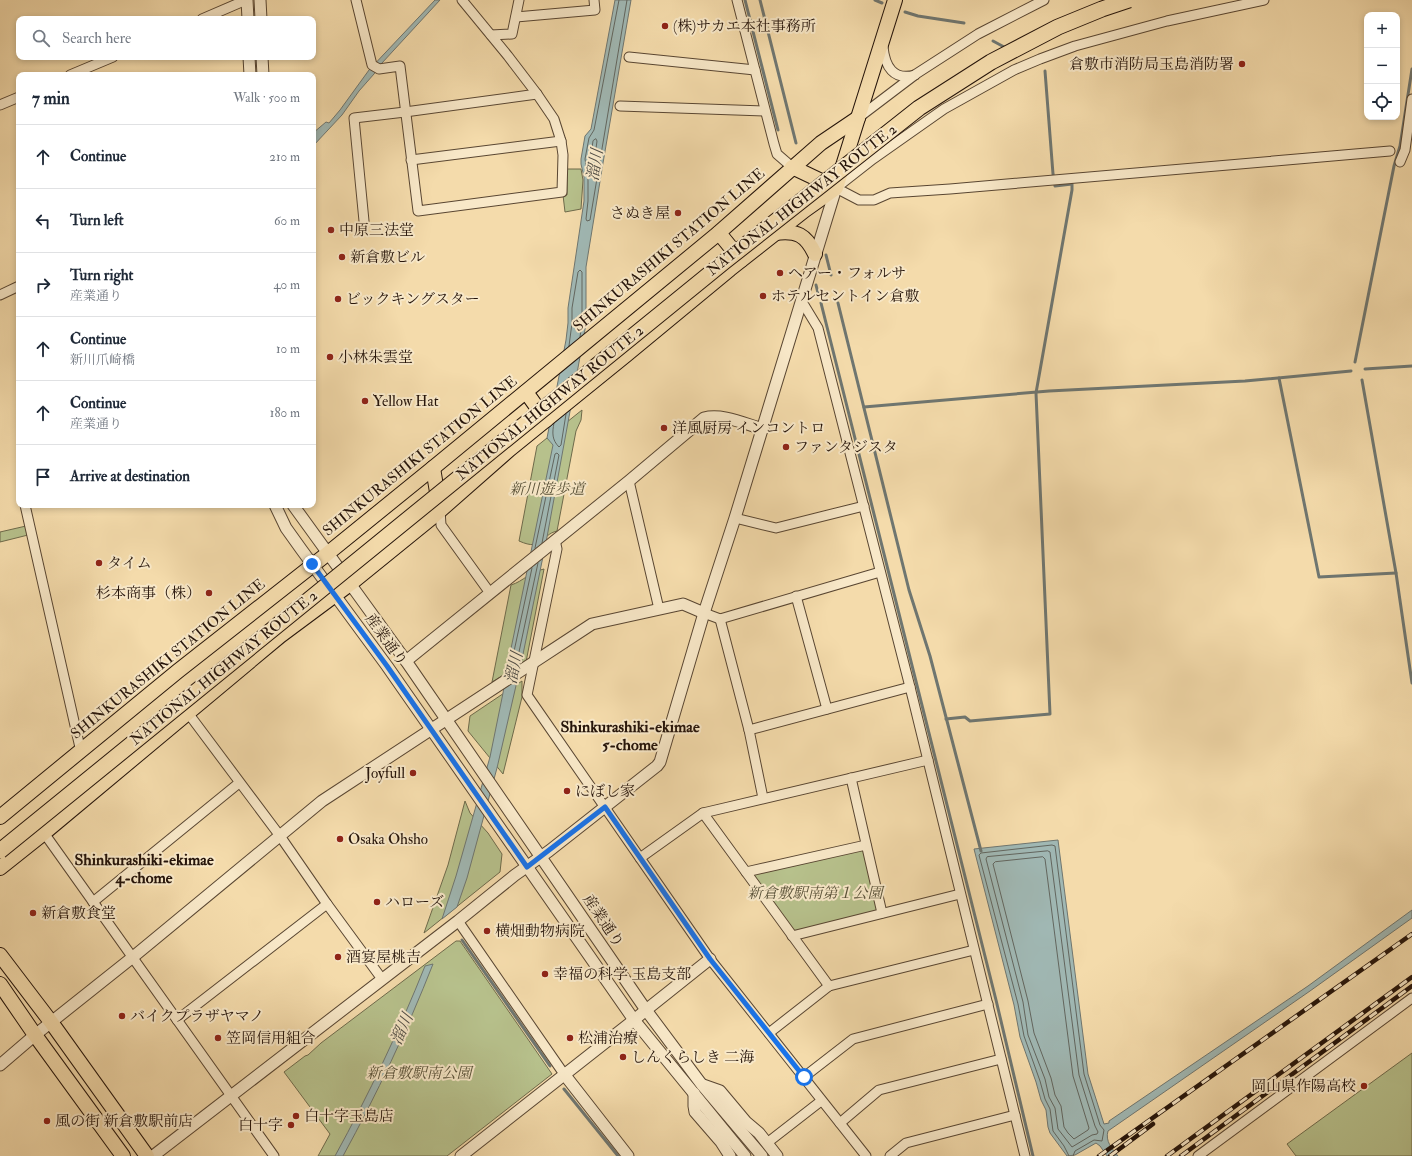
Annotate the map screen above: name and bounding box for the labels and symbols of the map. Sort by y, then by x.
place label: (株)サカエ本社事務所 [673,17,816,36]
marker: (株)サカエ本社事務所 [660,21,670,31]
place label: 倉敷市消防局玉島消防署 [1069,55,1234,74]
marker: 倉敷市消防局玉島消防署 [1237,59,1247,69]
street label: NATIONAL HIGHWAY ROUTE 2 [703,120,901,280]
water label: 溜川 [583,146,608,182]
street label: SHINKURASHIKI STATION LINE [569,164,769,336]
place label: さぬき屋 [610,204,670,223]
marker: さぬき屋 [673,208,683,218]
place label: 中原三法堂 [339,221,414,240]
marker: 中原三法堂 [326,225,336,235]
place label: 新倉敷ビル [350,248,425,267]
marker: 新倉敷ビル [337,252,347,262]
place label: ヘアー・フォルサ [788,264,906,283]
marker: ヘアー・フォルサ [775,268,785,278]
place label: ホテルセントイン倉敷 [771,287,920,306]
place label: ビックキングスター [346,290,480,309]
marker: ホテルセントイン倉敷 [758,291,768,301]
marker: ビックキングスター [333,294,343,304]
street label: NATIONAL HIGHWAY ROUTE 2 [452,321,648,485]
place label: 小林朱雲堂 [338,348,413,367]
marker: 小林朱雲堂 [325,352,335,362]
street label: SHINKURASHIKI STATION LINE [319,372,521,540]
place label: Yellow Hat [373,392,439,411]
marker: Yellow Hat [360,396,370,406]
place label: 洋風厨房 インコントロ [672,419,825,438]
marker: 洋風厨房 インコントロ [659,423,669,433]
place label: ファンタジスタ [794,438,898,457]
marker: ファンタジスタ [781,442,791,452]
park label: 新川遊歩道 [509,480,586,499]
place label: タイム [107,554,152,573]
route end [303,555,321,573]
marker: タイム [94,558,104,568]
street label: SHINKURASHIKI STATION LINE [67,575,269,743]
place label: 杉本商事（株） [96,584,201,603]
street label: NATIONAL HIGHWAY ROUTE 2 [126,586,322,750]
marker: 杉本商事（株） [204,588,214,598]
street label: 産業通り [361,610,411,670]
water label: 溜川 [501,648,528,686]
district label: Shinkurashiki-ekimae 5-chome [560,717,700,755]
place label: Joyfull [364,764,405,784]
marker: Joyfull [408,768,418,778]
place label: にぼし家 [575,782,635,801]
marker: にぼし家 [562,786,572,796]
place label: Osaka Ohsho [348,830,428,849]
marker: Osaka Ohsho [335,834,345,844]
district label: Shinkurashiki-ekimae 4-chome [74,850,214,888]
park label: 新倉敷駅南第１公園 [747,884,885,903]
street label: 産業通り [578,891,628,951]
place label: ハローズ [385,893,444,912]
marker: ハローズ [372,897,382,907]
place label: 新倉敷食堂 [41,904,116,923]
marker: 新倉敷食堂 [28,908,38,918]
place label: 横畑動物病院 [495,922,585,941]
marker: 横畑動物病院 [482,926,492,936]
place label: 酒宴屋桃吉 [346,948,421,967]
marker: 酒宴屋桃吉 [333,952,343,962]
place label: 幸福の科学 玉島支部 [553,965,691,984]
marker: 幸福の科学 玉島支部 [540,969,550,979]
place label: バイクプラザヤマノ [130,1007,264,1026]
water label: 溜川 [386,1008,418,1048]
marker: バイクプラザヤマノ [117,1011,127,1021]
place label: 笠岡信用組合 [226,1029,316,1048]
place label: 松浦治療 [578,1029,638,1048]
marker: 笠岡信用組合 [213,1033,223,1043]
marker: 松浦治療 [565,1033,575,1043]
place label: しんくらしき 二海 [631,1048,754,1067]
marker: しんくらしき 二海 [618,1052,628,1062]
park label: 新倉敷駅南公園 [366,1064,474,1083]
route start [795,1068,813,1086]
place label: 岡山県作陽高校 [1251,1077,1356,1096]
marker: 岡山県作陽高校 [1359,1081,1369,1091]
place label: 白十字玉島店 [304,1107,394,1126]
marker: 白十字玉島店 [291,1111,301,1121]
place label: 風の街 新倉敷駅前店 [55,1112,193,1131]
marker: 風の街 新倉敷駅前店 [42,1116,52,1126]
place label: 白十字 [238,1116,283,1135]
marker: 白十字 [286,1120,296,1130]

